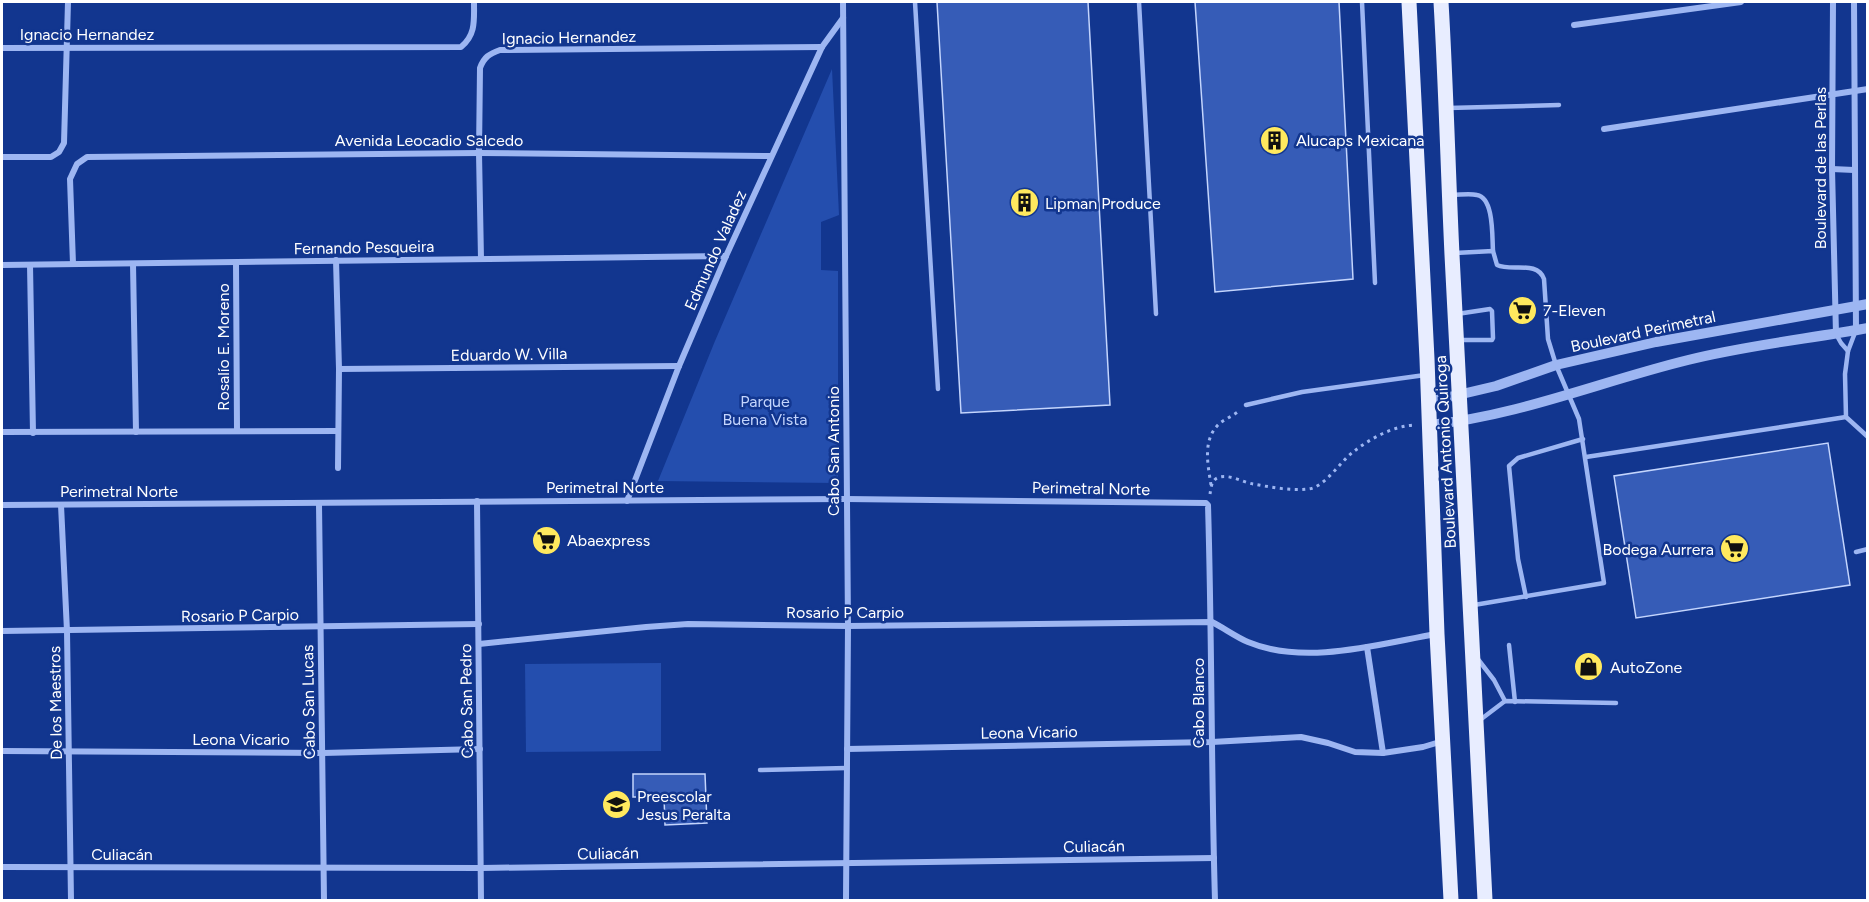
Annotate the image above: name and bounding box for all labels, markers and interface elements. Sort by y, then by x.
street label: Ignacio Hernandez [20,25,154,44]
street label: Ignacio Hernandez [502,27,637,48]
street label: Boulevard de las Perlas [1811,87,1830,249]
building icon: Alucaps Mexicana [1259,124,1291,156]
street label: Avenida Leocadio Salcedo [335,131,523,150]
place label: Alucaps Mexicana [1296,131,1424,150]
street label: Edmundo Valadez [681,187,750,313]
building icon: Lipman Produce [1008,187,1040,219]
place label: Lipman Produce [1045,194,1161,213]
street label: Fernando Pesqueira [293,237,435,258]
street label: Rosalío E. Moreno [214,283,233,411]
supermarket icon: 7-Eleven [1506,294,1538,326]
place label: 7-Eleven [1543,301,1606,320]
street label: Boulevard Perimetral [1569,307,1717,356]
street label: Eduardo W. Villa [451,344,567,365]
street label: Boulevard Antonio Quiroga [1431,355,1460,549]
street label: Cabo San Antonio [824,386,843,516]
park label: Parque Buena Vista [723,392,807,429]
street label: Perimetral Norte [546,478,664,497]
street label: Perimetral Norte [1032,478,1151,499]
street label: Perimetral Norte [60,482,178,501]
supermarket icon: Abaexpress [530,524,562,556]
place label: Abaexpress [567,531,650,550]
supermarket icon: Bodega Aurrera [1719,533,1751,565]
place label: Bodega Aurrera [1602,540,1714,559]
street label: Rosario P Carpio [786,603,904,622]
street label: Rosario P Carpio [181,605,299,626]
street label: Cabo San Pedro [456,643,477,759]
street label: Cabo San Lucas [298,644,319,759]
street label: De los Maestros [45,646,66,760]
shop icon: AutoZone [1573,651,1605,683]
street label: Cabo Blanco [1189,658,1208,748]
place label: AutoZone [1610,658,1683,677]
street label: Leona Vicario [980,722,1078,743]
street label: Leona Vicario [192,730,290,749]
place label: Preescolar Jesus Peralta [637,787,731,824]
school or university icon: Preescolar Jesus Peralta [600,789,632,821]
street label: Culiacán [1063,836,1125,857]
street label: Culiacán [577,843,639,864]
street label: Culiacán [91,845,153,864]

